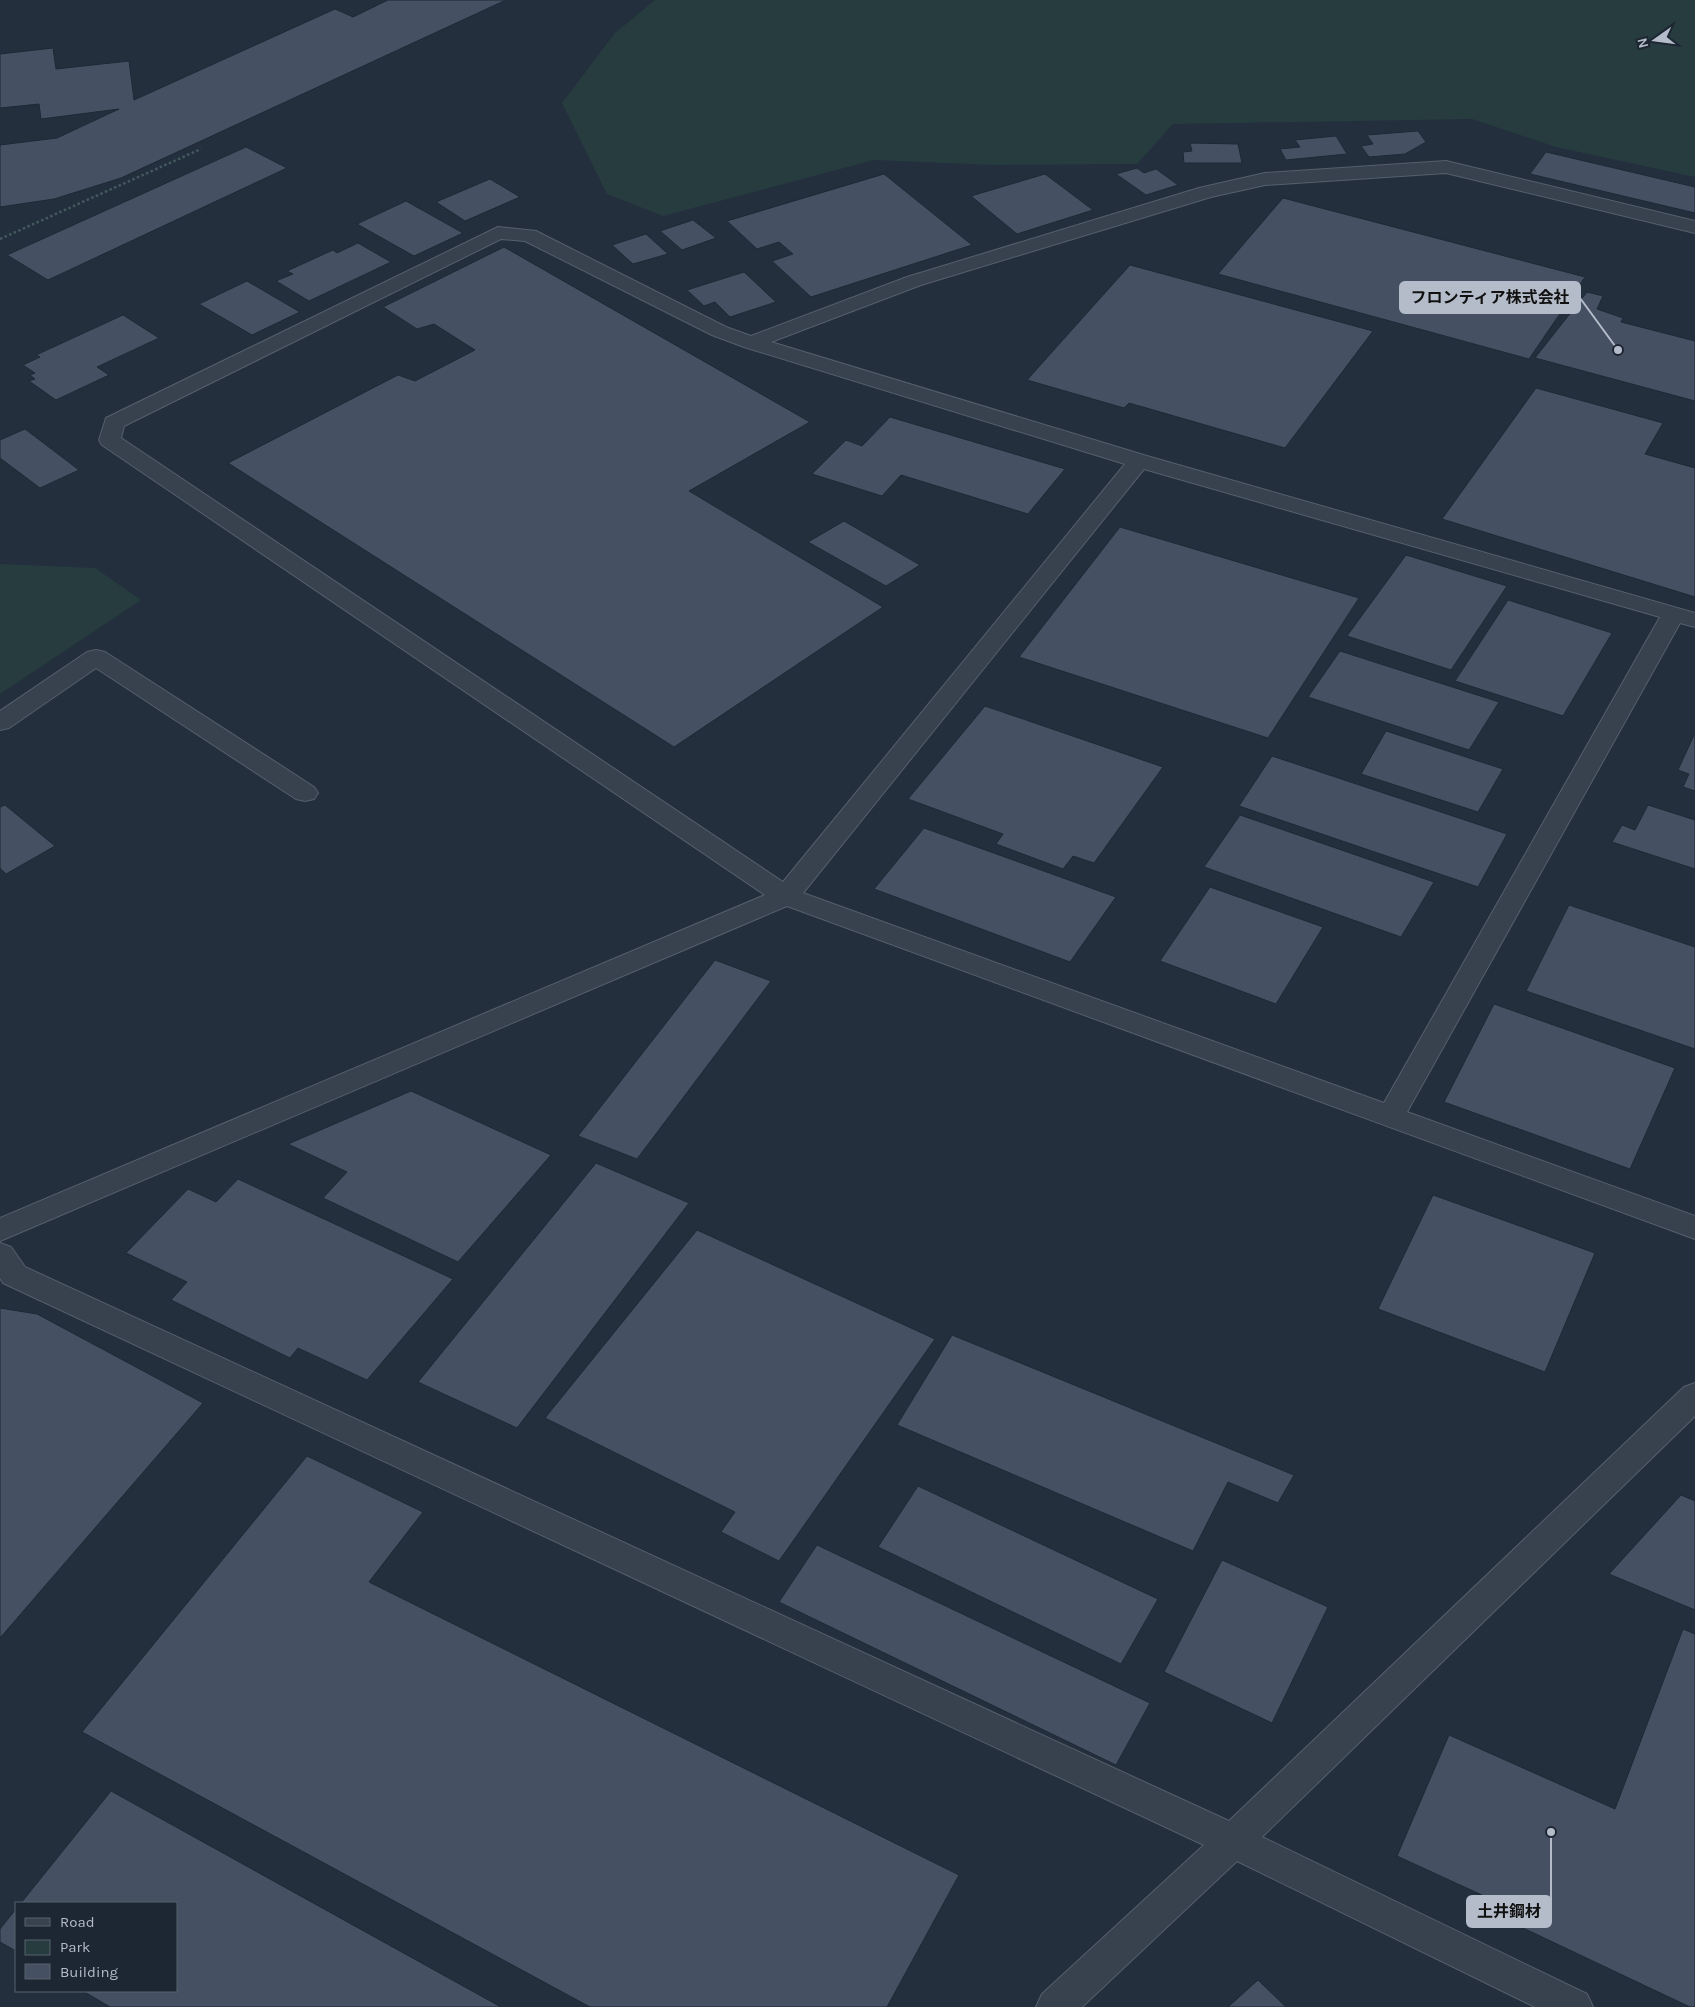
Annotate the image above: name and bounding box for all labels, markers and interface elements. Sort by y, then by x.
north arrow [1630,15,1680,65]
text: N [1633,36,1652,50]
callout: フロンティア株式会社 [1400,282,1580,313]
text: フロンティア株式会社 [1410,288,1570,307]
callout: 土井鋼材 [1467,1896,1551,1927]
legend [15,1902,178,1992]
text: 土井鋼材 [1477,1902,1541,1921]
text: Road [60,1913,95,1931]
text: Park [60,1938,90,1956]
text: Building [60,1963,118,1981]

